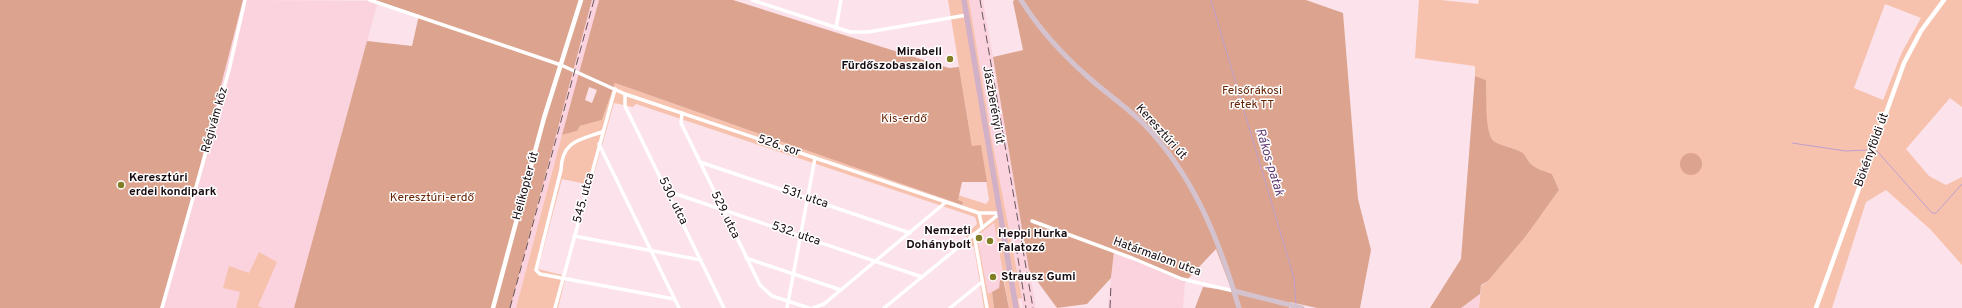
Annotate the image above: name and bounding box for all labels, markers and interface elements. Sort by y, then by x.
place label: Mirabell Fürdőszobaszalon [842,44,942,74]
marker: Mirabell Fürdőszobaszalon [945,54,955,64]
street label: Jászberényi út [978,65,1008,145]
park label: Felsőrákosi rétek TT [1222,83,1282,113]
street label: Régivám köz [198,85,232,155]
street label: Keresztúri út [1132,101,1190,163]
park label: Kis-erdő [881,111,928,127]
street label: Bökényföldi út [1851,111,1893,189]
water label: Rákos-patak [1251,126,1287,198]
street label: 526. sor [755,131,803,161]
street label: Helikopter út [509,150,543,222]
place label: Keresztúri erdei kondipark [129,170,217,200]
street label: 545. utca [570,171,598,225]
street label: 530. utca [655,175,691,227]
marker: Keresztúri erdei kondipark [116,180,126,190]
street label: 531. utca [780,182,830,212]
street label: 529. utca [707,189,743,241]
park label: Keresztúri-erdő [390,190,475,206]
street label: 532. utca [769,218,823,250]
place label: Nemzeti Dohánybolt [906,223,971,253]
place label: Heppi Hurka Falatozó [998,226,1067,256]
marker: Nemzeti Dohánybolt [974,233,984,243]
street label: Határmalom utca [1111,234,1203,280]
marker: Heppi Hurka Falatozó [985,236,995,246]
place label: Strausz Gumi [1001,269,1076,285]
marker: Strausz Gumi [988,272,998,282]

